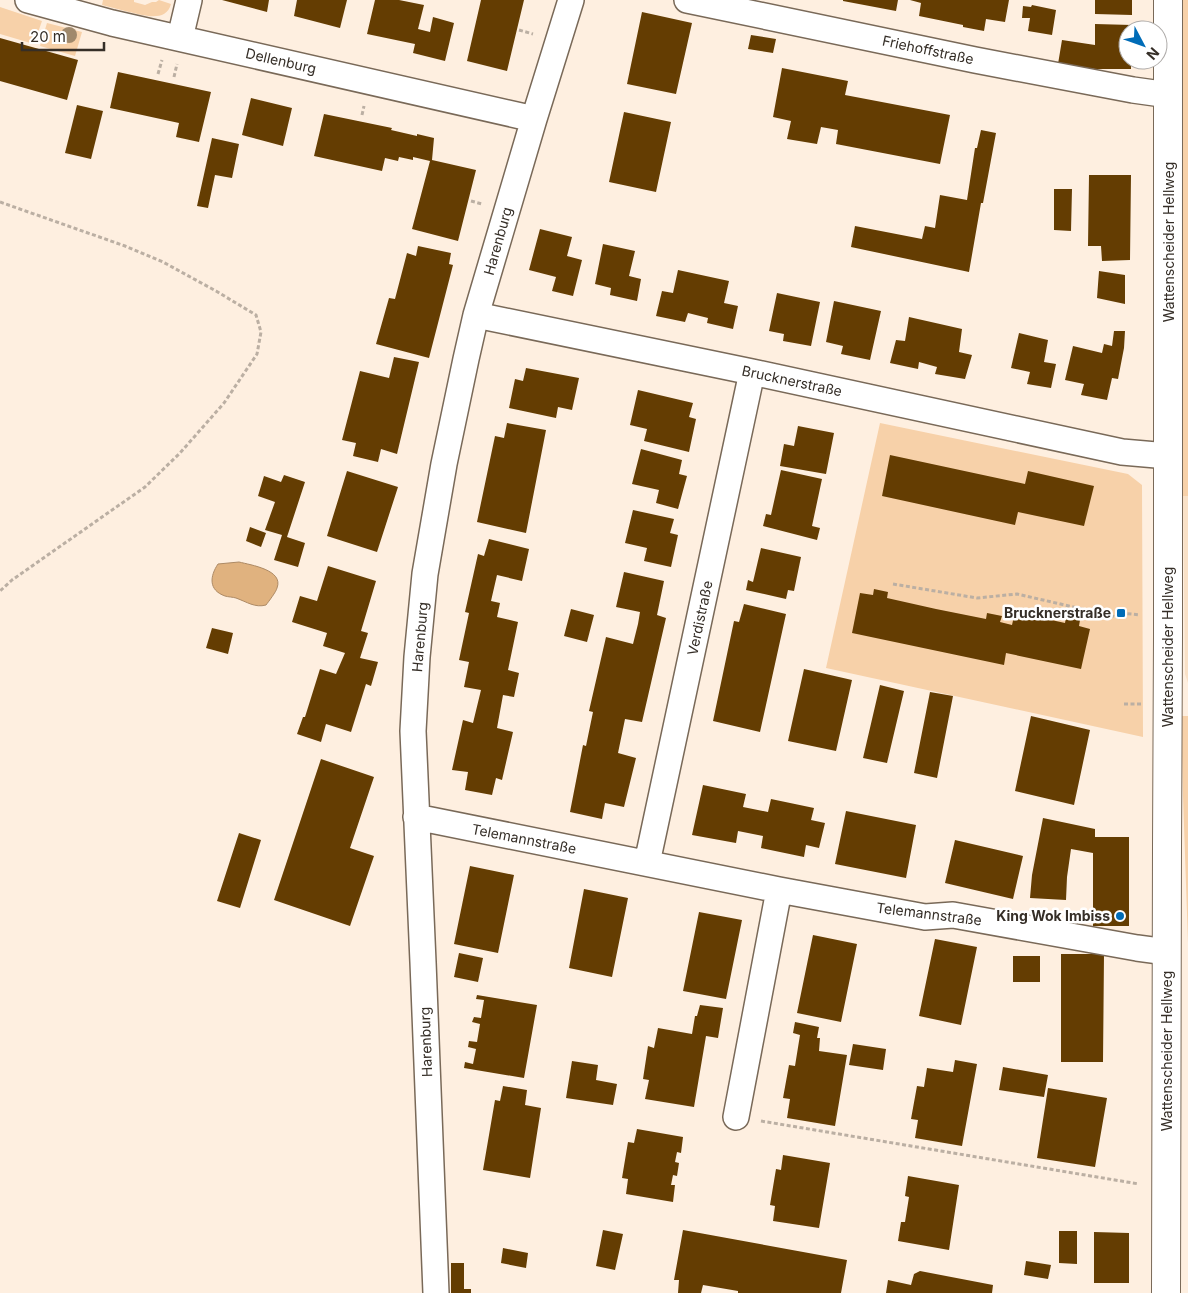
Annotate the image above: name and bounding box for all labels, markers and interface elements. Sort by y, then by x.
scale bar [22,20,105,52]
north arrow [1118,20,1168,70]
text: 20 m [30,27,66,46]
street label: Friehoffstraße [881,32,975,67]
street label: Dellenburg [244,44,318,77]
text: N [1143,44,1163,63]
street label: Wattenscheider Hellweg [1160,162,1177,322]
street label: Harenburg [480,205,515,277]
street label: Brucknerstraße [740,362,844,399]
street label: Wattenscheider Hellweg [1159,567,1176,727]
street label: Verdistraße [683,579,716,657]
street label: Harenburg [408,601,431,673]
place label: Brucknerstraße [1004,604,1111,621]
marker: Brucknerstraße [1115,607,1127,619]
street label: Telemannstraße [470,820,578,857]
street label: Telemannstraße [875,899,983,928]
place label: King Wok Imbiss [996,907,1110,924]
marker: King Wok Imbiss [1114,910,1126,922]
street label: Wattenscheider Hellweg [1158,971,1175,1131]
street label: Harenburg [416,1007,435,1077]

